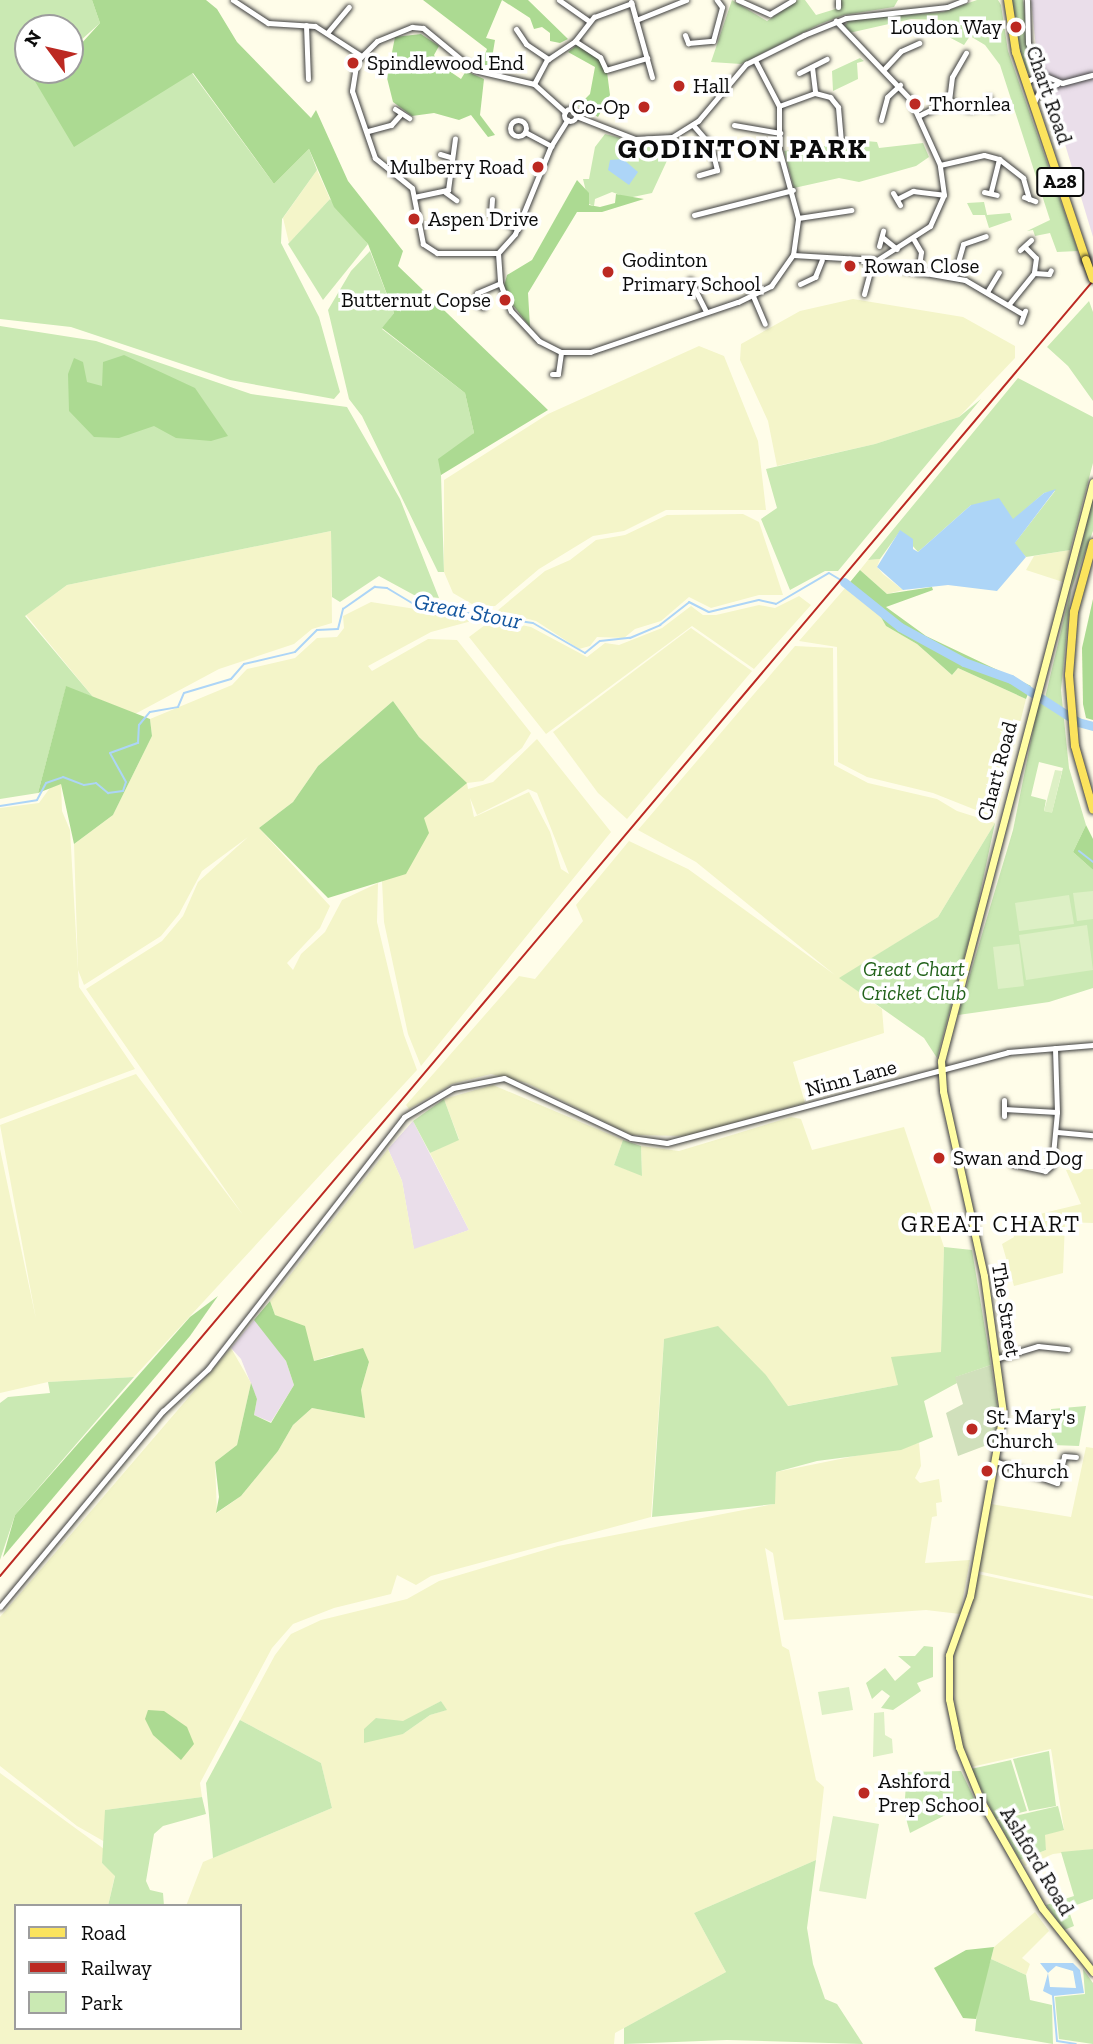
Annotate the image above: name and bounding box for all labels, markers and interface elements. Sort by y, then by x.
north arrow [14,14,84,84]
place label: Loudon Way [890,14,1002,40]
marker: Loudon Way [1008,19,1024,35]
text: N [19,26,46,51]
street label: Chart Road [1020,43,1078,147]
place label: Spindlewood End [367,50,524,76]
marker: Spindlewood End [345,55,361,71]
place label: Hall [693,73,730,99]
marker: Hall [671,78,687,94]
place label: Thornlea [929,91,1011,117]
place label: Co-Op [571,94,630,120]
marker: Thornlea [907,96,923,112]
marker: Co-Op [636,99,652,115]
district label: GODINTON PARK [619,132,867,166]
place label: Mulberry Road [389,154,524,180]
marker: Mulberry Road [530,159,546,175]
road number: A28 [1036,166,1084,198]
place label: Aspen Drive [428,206,538,232]
marker: Aspen Drive [406,211,422,227]
place label: Godinton Primary School [622,247,761,297]
place label: Rowan Close [864,253,979,279]
marker: Rowan Close [842,258,858,274]
marker: Godinton Primary School [600,264,616,280]
place label: Butternut Copse [341,287,491,313]
marker: Butternut Copse [497,292,513,308]
water label: Great Stour [412,587,524,635]
street label: Chart Road [972,718,1022,824]
park label: Great Chart Cricket Club [862,956,966,1006]
street label: Ninn Lane [803,1054,899,1102]
place label: Swan and Dog [953,1145,1083,1171]
marker: Swan and Dog [931,1150,947,1166]
district label: GREAT CHART [902,1210,1080,1238]
street label: The Street [986,1261,1026,1359]
place label: St. Mary's Church [986,1404,1075,1454]
marker: St. Mary's Church [964,1421,980,1437]
place label: Church [1001,1458,1068,1484]
marker: Church [979,1463,995,1479]
place label: Ashford Prep School [878,1768,985,1818]
marker: Ashford Prep School [856,1785,872,1801]
street label: Ashford Road [995,1802,1079,1920]
legend [14,1904,242,2030]
text: Road [81,1920,126,1945]
text: Railway [81,1955,152,1980]
text: Park [81,1990,123,2015]

